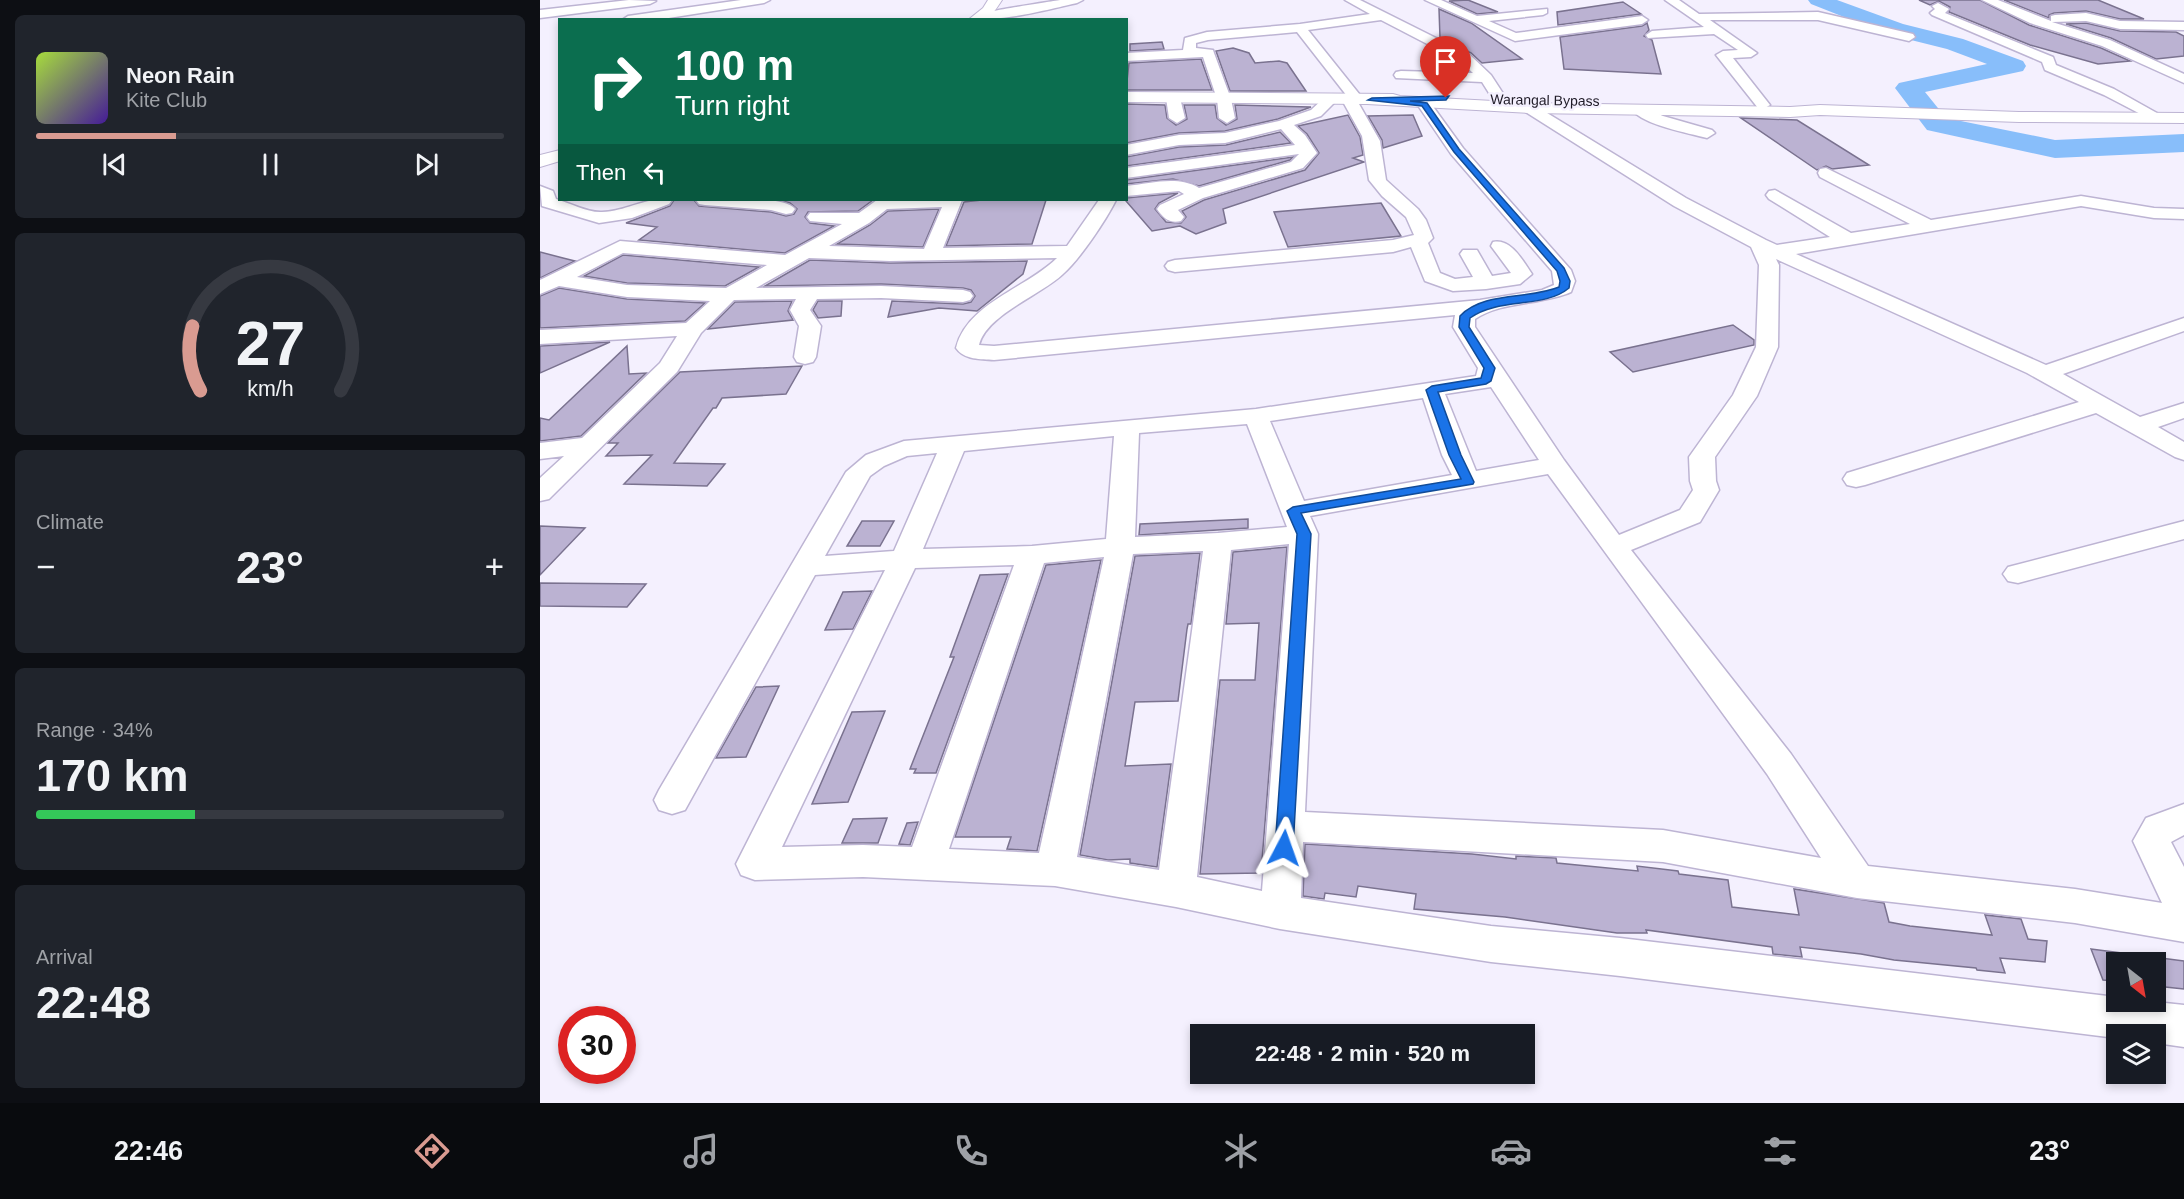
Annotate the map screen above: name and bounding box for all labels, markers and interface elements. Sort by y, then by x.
pin [1420,36,1471,98]
icon: right [576,42,654,120]
text: 100 m [675,42,794,89]
icon: arrive [1429,45,1462,78]
text: Neon Rain [126,63,235,88]
text: Kite Club [126,89,207,111]
text: Turn right [675,91,790,121]
street label: Warangal Bypass [1490,91,1600,109]
icon: previous [98,148,131,181]
icon: pause [254,148,287,181]
icon: next [410,148,443,181]
icon: left [638,156,671,189]
text: Then [576,160,626,185]
text: 27 [235,309,305,378]
text: km/h [247,377,293,401]
text: Climate [36,511,104,533]
text: 23° [236,542,304,593]
text: − [36,548,55,585]
text: + [485,548,504,585]
text: Range · 34% [36,719,153,741]
text: 170 km [36,750,189,801]
position arrow [1252,816,1316,880]
text: Arrival [36,946,93,968]
north arrow [2106,952,2166,1012]
map controls [2106,952,2166,1084]
text: 22:48 [36,977,151,1028]
speed limit sign: 30 [558,1006,636,1084]
button: layers [2106,1024,2166,1084]
text: 22:48 · 2 min · 520 m [1255,1041,1470,1066]
icon: directions [411,1130,453,1172]
icon: music [680,1130,722,1172]
icon: phone [950,1130,992,1172]
icon: climate [1220,1130,1262,1172]
icon: car [1490,1130,1532,1172]
icon: filters [1759,1130,1801,1172]
text: 22:46 [114,1136,183,1166]
text: 23° [2029,1136,2070,1166]

